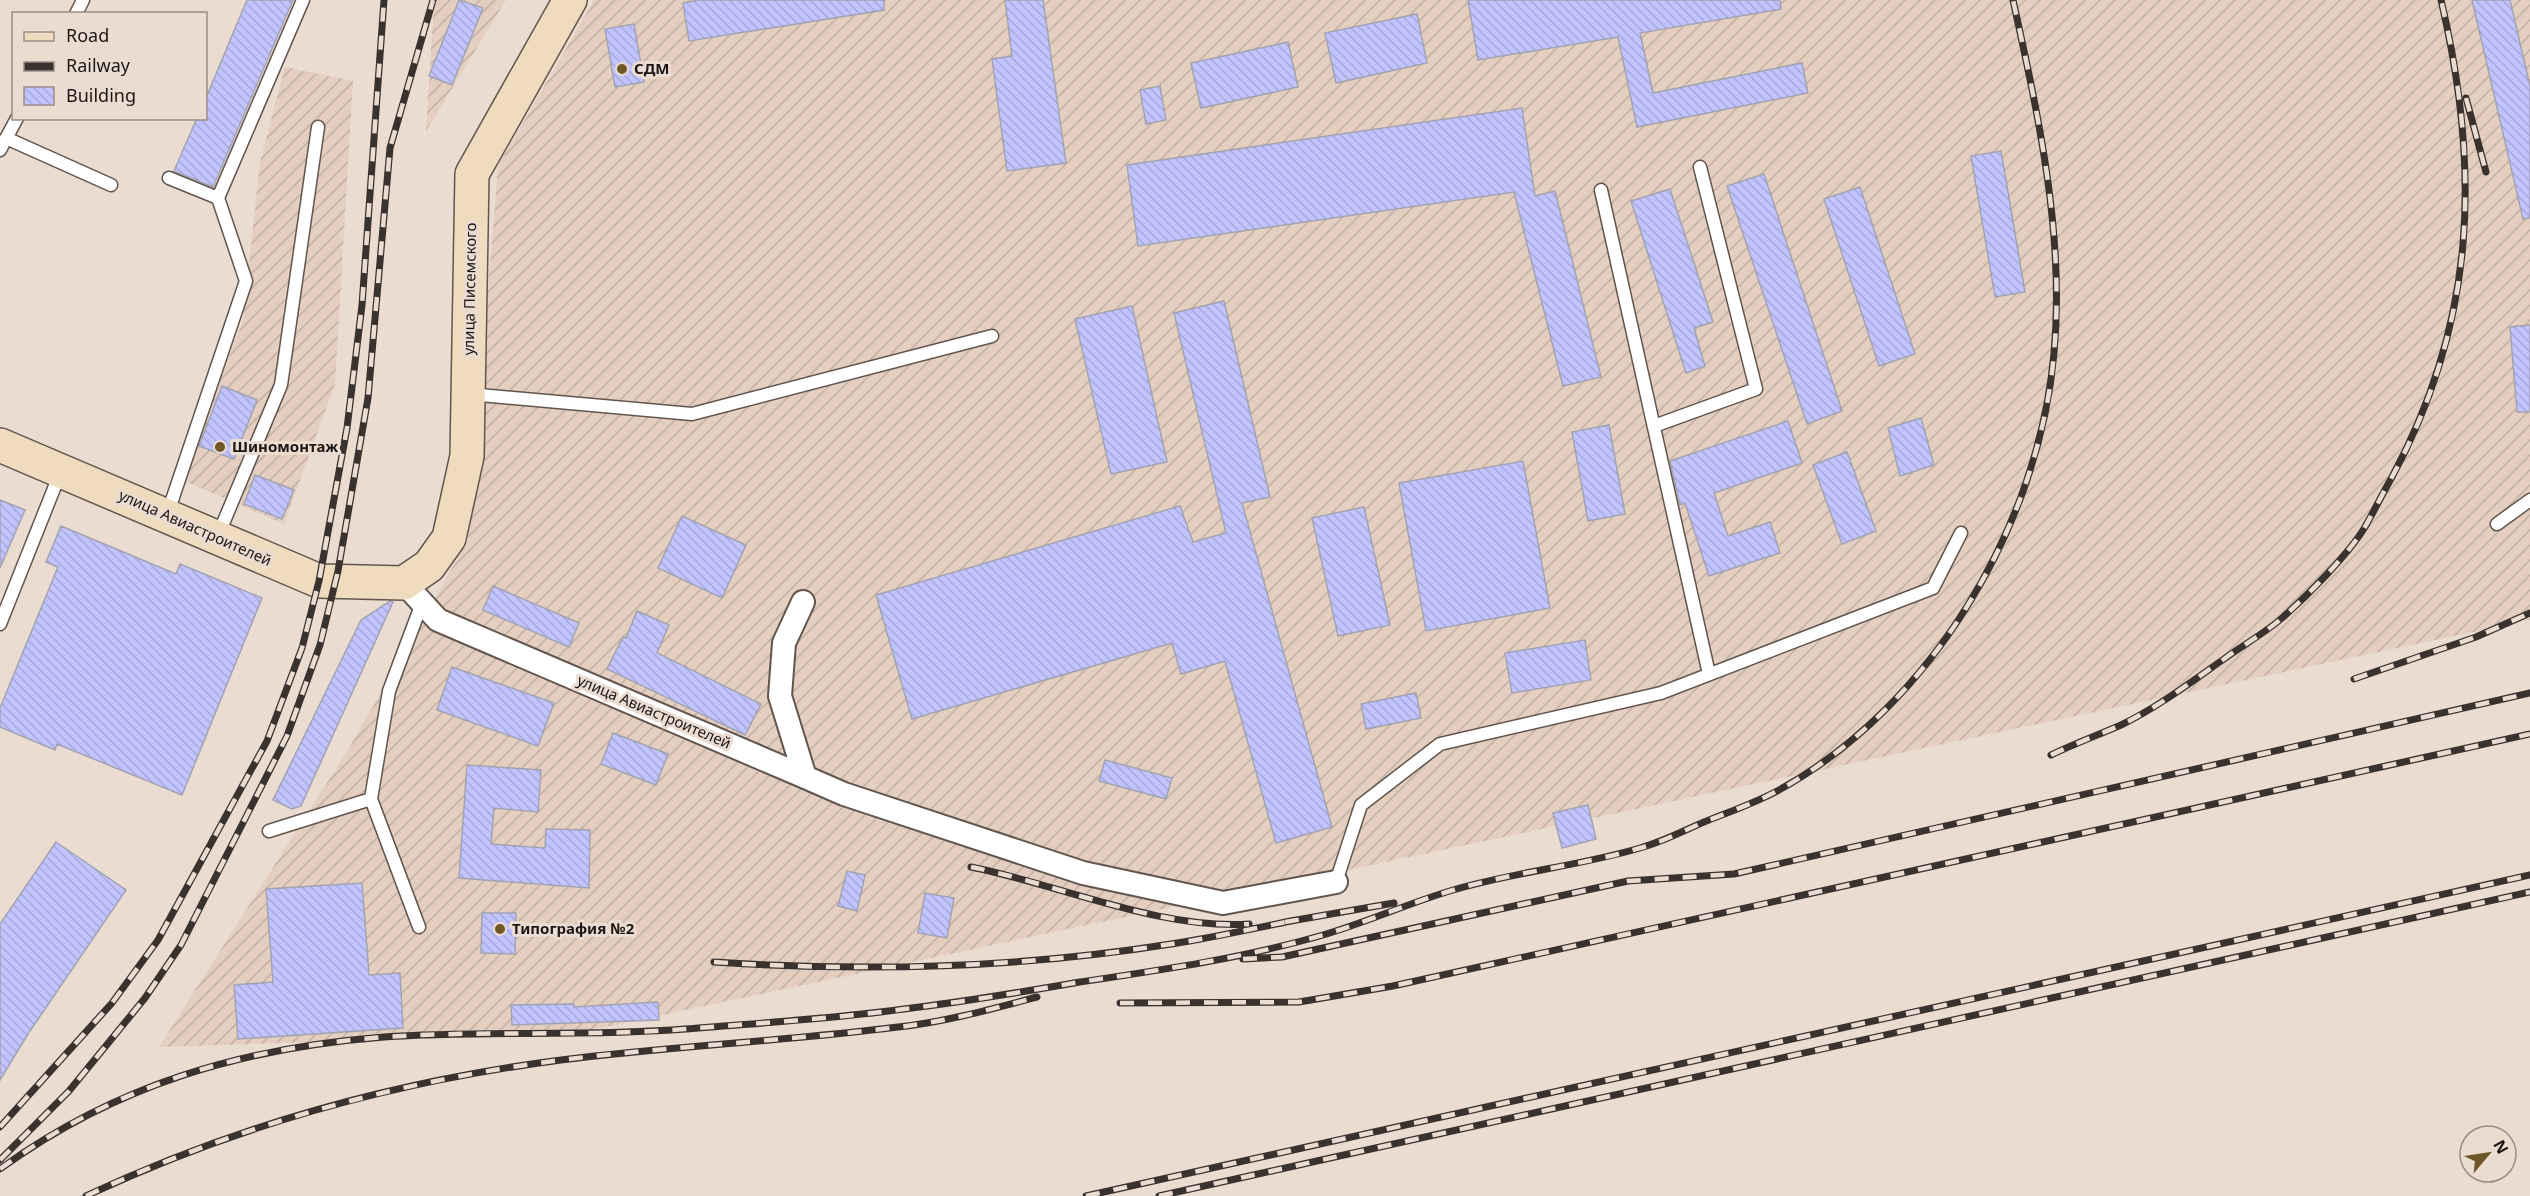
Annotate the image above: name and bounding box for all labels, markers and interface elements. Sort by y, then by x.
legend [12,12,207,120]
text: Road [66,23,109,47]
text: Railway [66,53,131,77]
place label: СДМ [634,58,669,78]
marker: СДМ [615,62,629,76]
text: Building [66,83,136,107]
street label: улица Писемского [458,222,480,356]
place label: Шиномонтаж [232,436,338,456]
marker: Шиномонтаж [213,440,227,454]
street label: улица Авиастроителей [116,484,275,570]
street label: улица Авиастроителей [574,670,734,753]
place label: Типография №2 [512,918,635,938]
marker: Типография №2 [493,922,507,936]
north arrow [2458,1124,2518,1184]
text: N [2488,1136,2514,1158]

